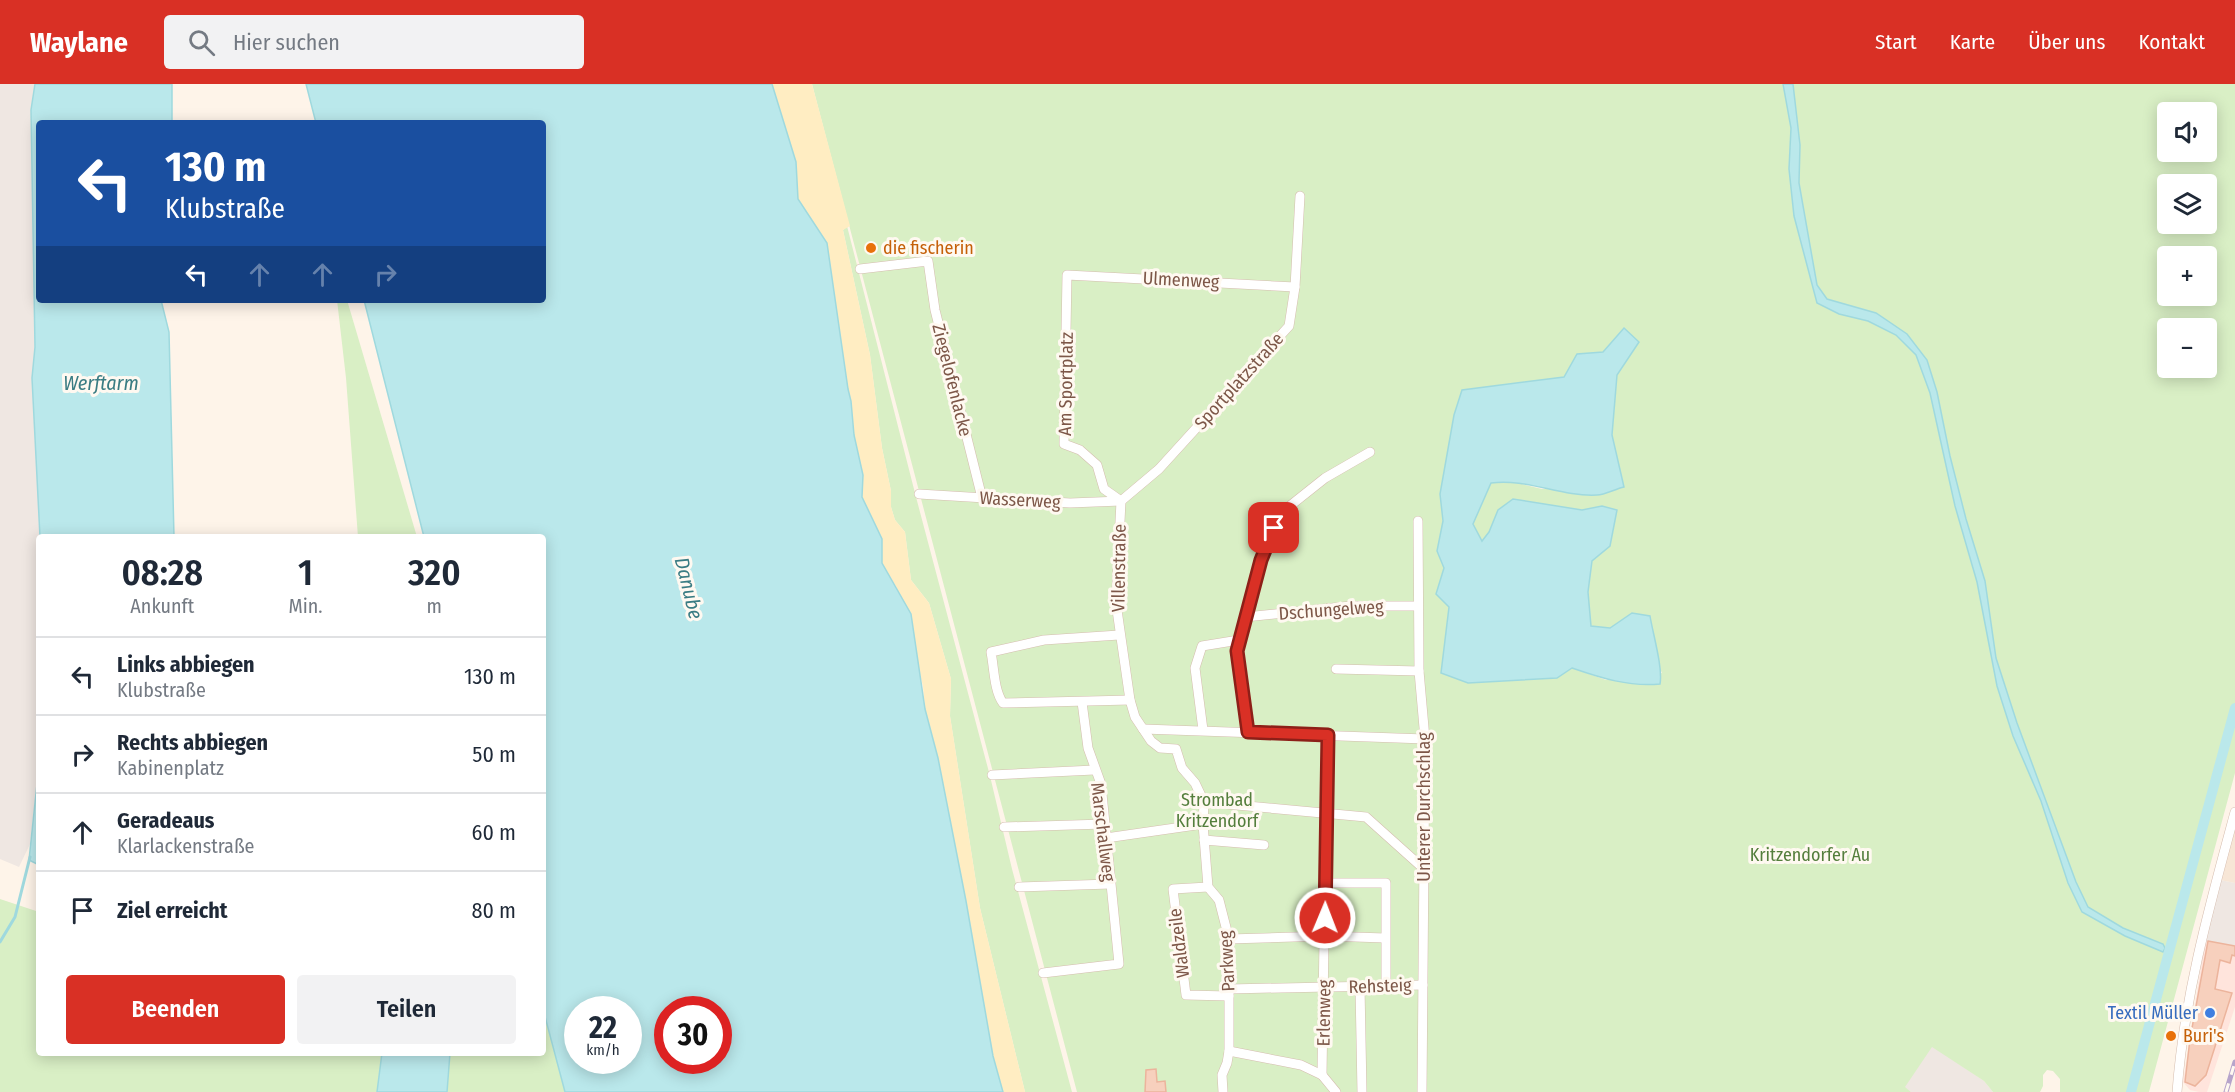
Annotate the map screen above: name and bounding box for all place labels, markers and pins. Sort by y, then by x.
place label: die fischerin [883,237,974,259]
marker: die fischerin [864,241,878,255]
pin [1248,502,1299,553]
place label: Textil Müller [2108,1002,2199,1024]
marker: Textil Müller [2203,1006,2217,1020]
place label: Buri's [2183,1025,2225,1047]
marker: Buri's [2164,1029,2178,1043]

